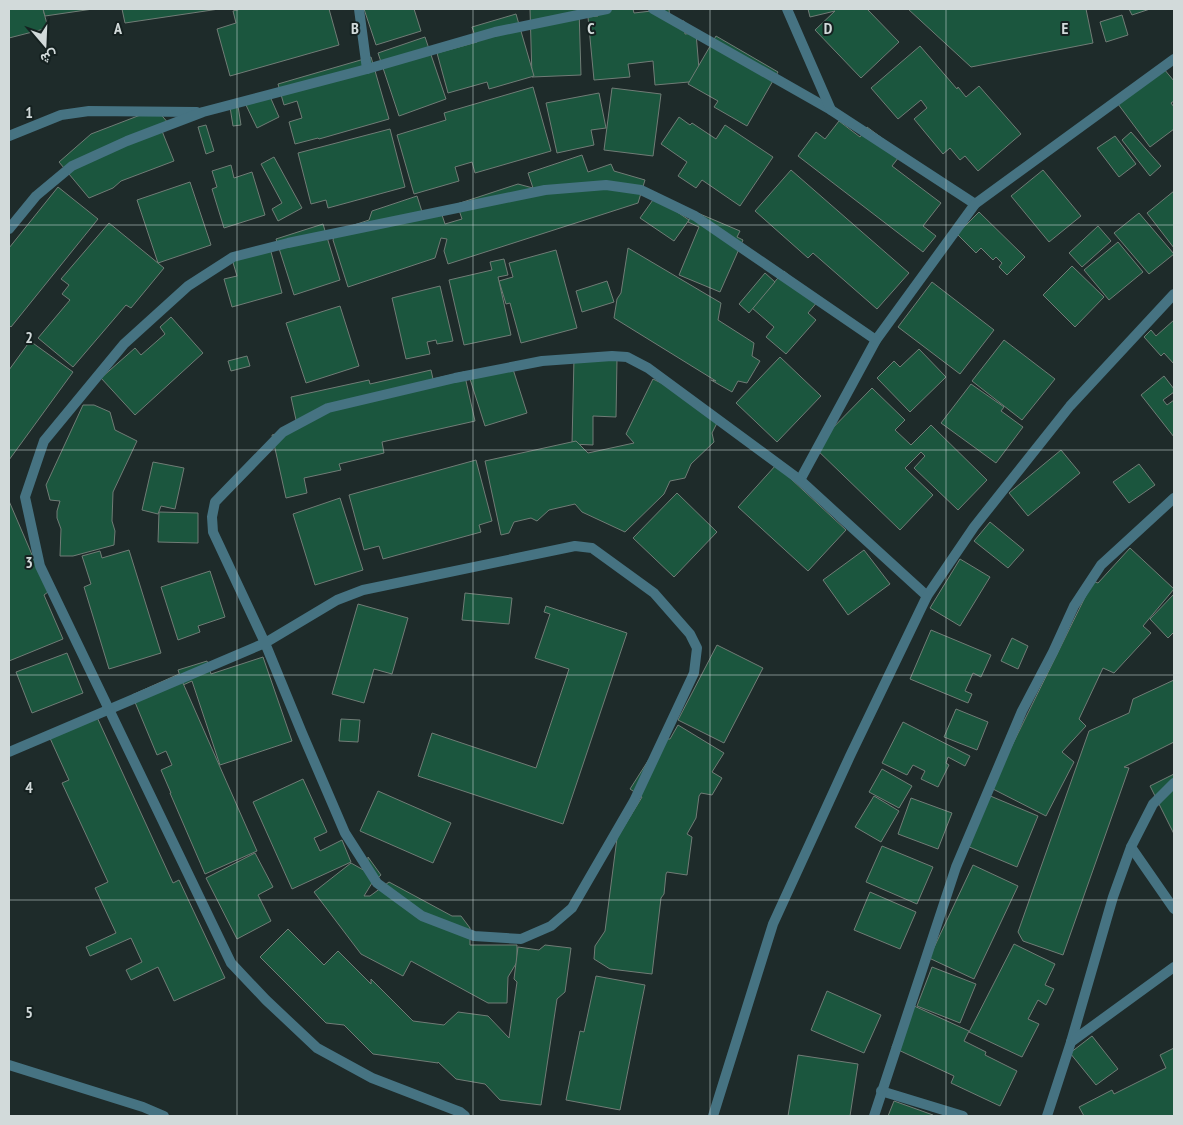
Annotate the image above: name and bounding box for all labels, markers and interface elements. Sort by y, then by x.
text: A [113,18,123,38]
text: B [351,18,359,38]
text: C [587,18,595,38]
text: D [824,18,833,38]
text: E [1062,18,1069,38]
north arrow [20,20,70,70]
text: ش [38,46,60,69]
text: 1 [25,102,33,122]
text: 2 [25,327,33,347]
text: 3 [25,552,33,572]
text: 4 [25,777,33,797]
text: 5 [25,1002,33,1022]

